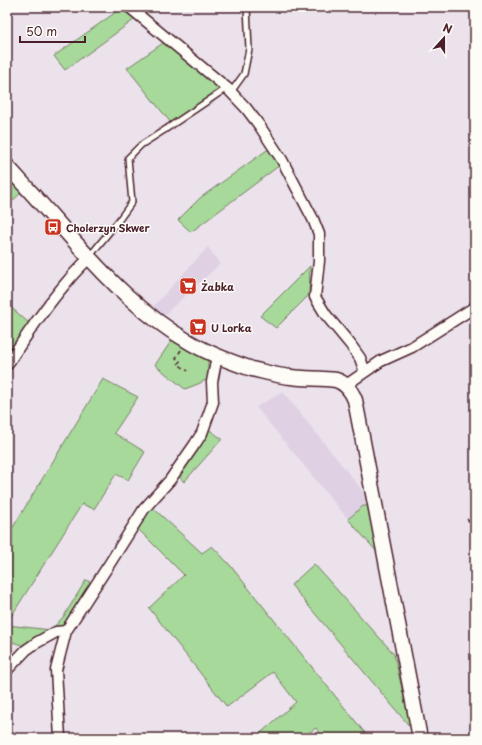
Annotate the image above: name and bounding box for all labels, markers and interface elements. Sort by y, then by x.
scale bar [20,18,85,44]
north arrow [424,18,464,58]
text: N [441,19,455,38]
text: 50 m [26,22,57,40]
bus stop icon: Cholerzyn Skwer [43,217,63,237]
place label: Cholerzyn Skwer [66,220,150,236]
supermarket icon: Żabka [178,276,198,296]
place label: Żabka [201,279,234,294]
supermarket icon: U Lorka [188,317,208,337]
place label: U Lorka [211,320,252,335]

